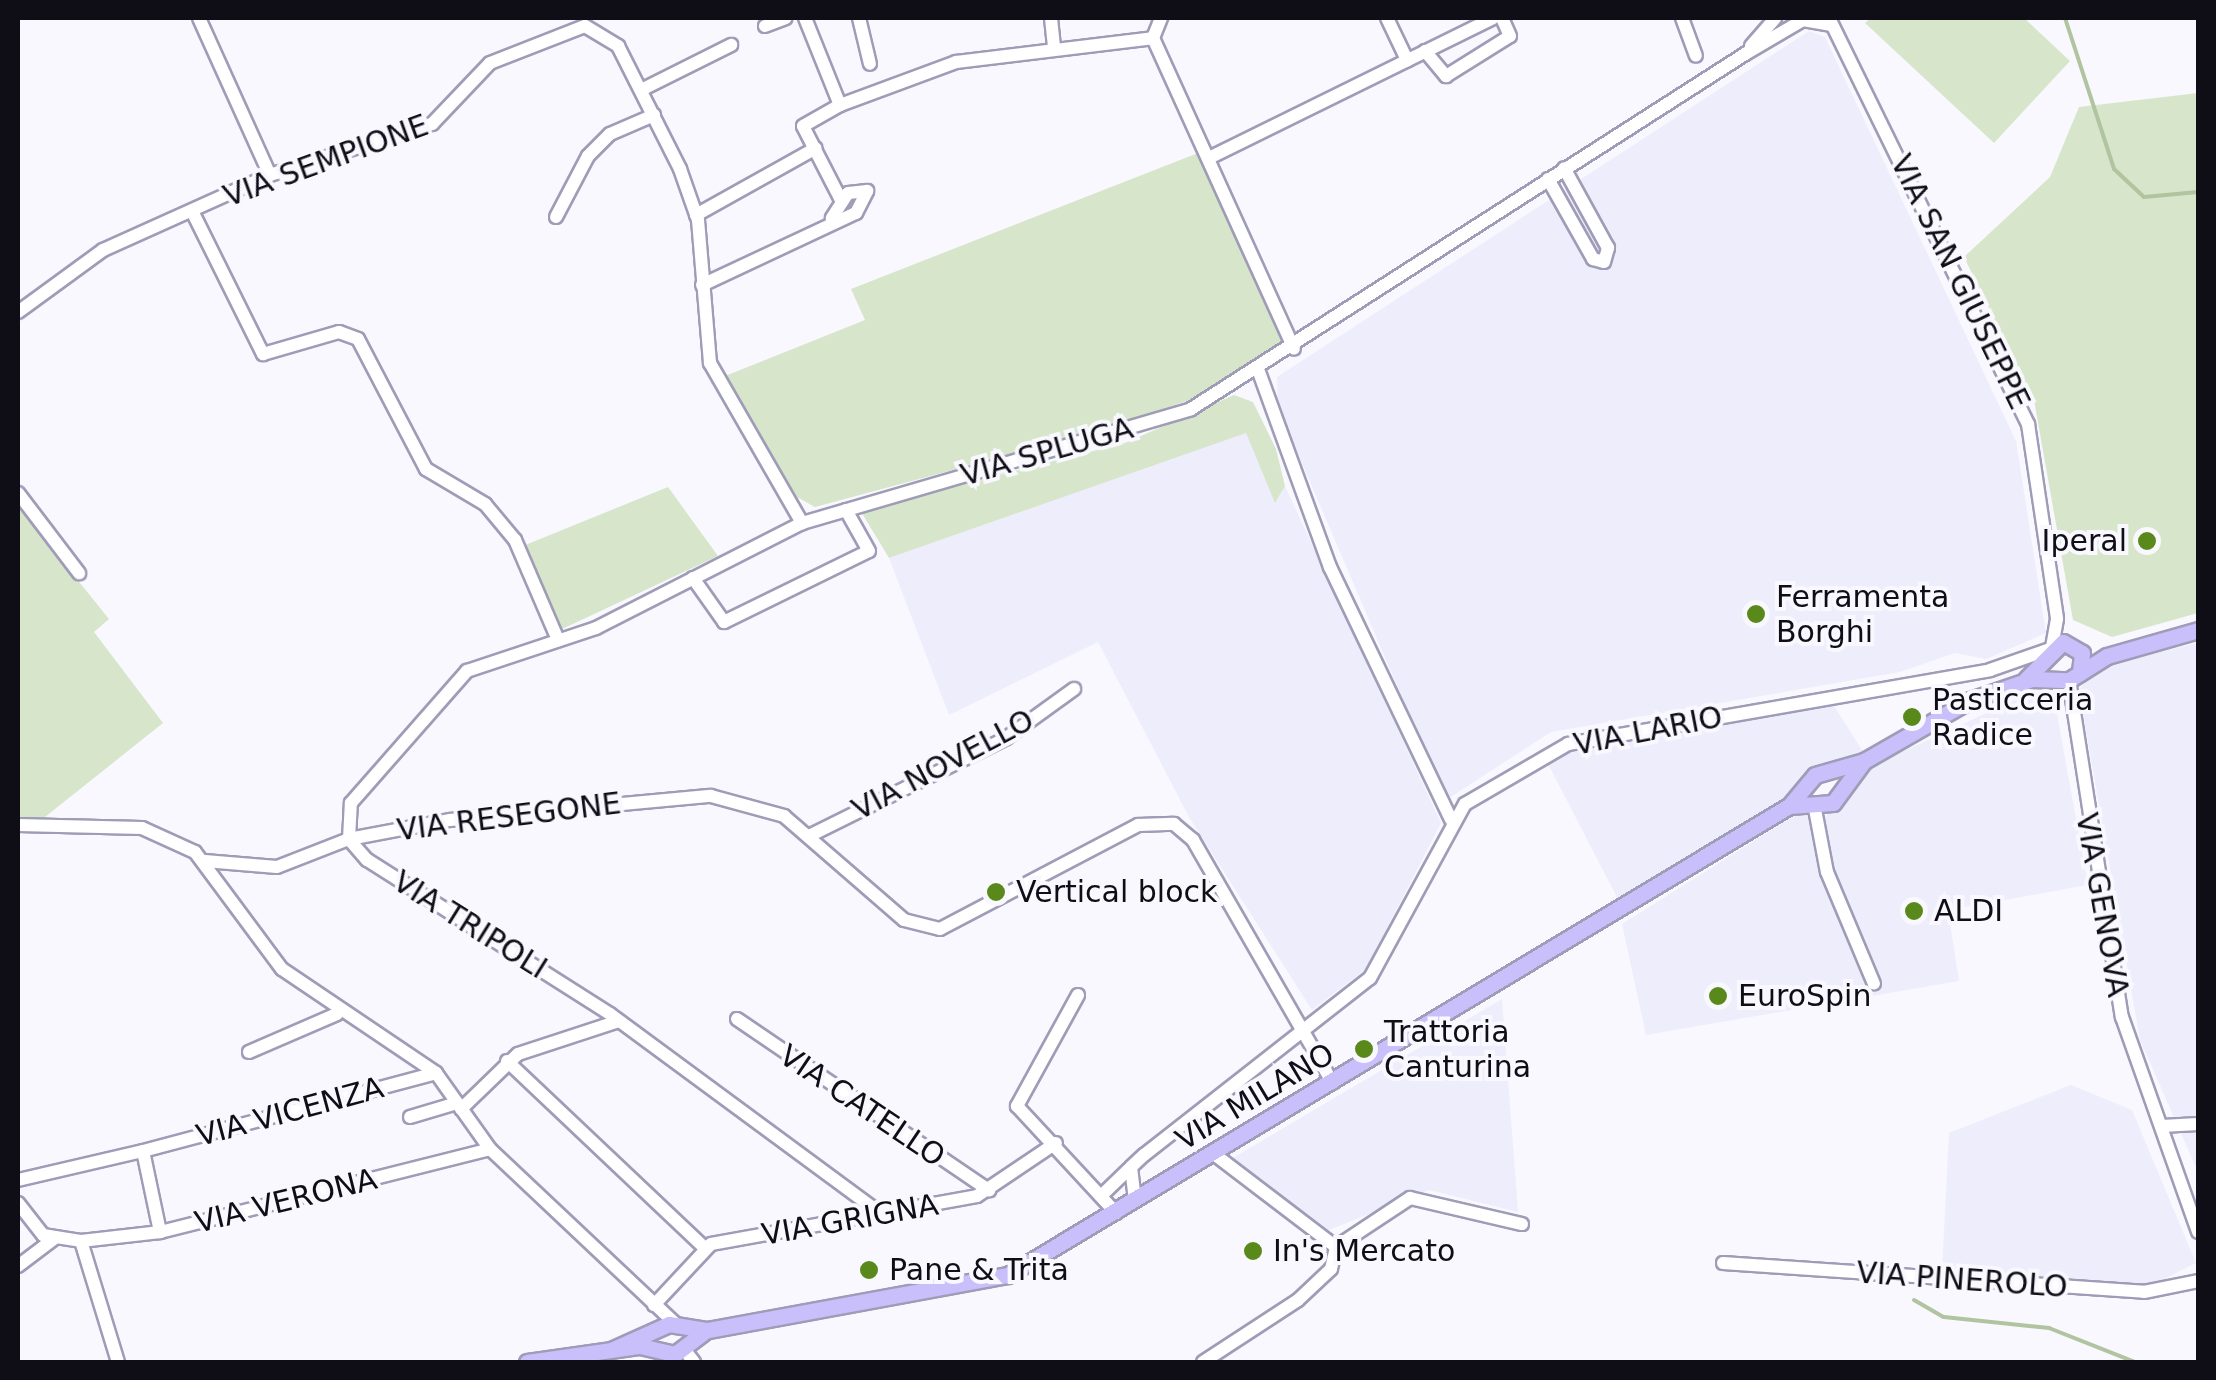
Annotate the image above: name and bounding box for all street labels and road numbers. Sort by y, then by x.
street label: VIA SEMPIONE [219,107,433,215]
street label: VIA SAN GIUSEPPE [1883,149,2037,415]
street label: VIA SPLUGA [957,410,1137,494]
street label: VIA LARIO [1571,699,1725,763]
street label: VIA NOVELLO [846,702,1040,828]
street label: VIA RESEGONE [395,785,623,849]
street label: VIA GENOVA [2068,810,2136,1000]
street label: VIA TRIPOLI [386,863,554,987]
street label: VIA MILANO [1169,1036,1341,1158]
street label: VIA CATELLO [772,1037,952,1175]
street label: VIA VICENZA [193,1070,387,1154]
street label: VIA VERONA [191,1161,381,1241]
street label: VIA GRIGNA [759,1187,941,1253]
street label: VIA PINEROLO [1855,1255,2069,1305]

